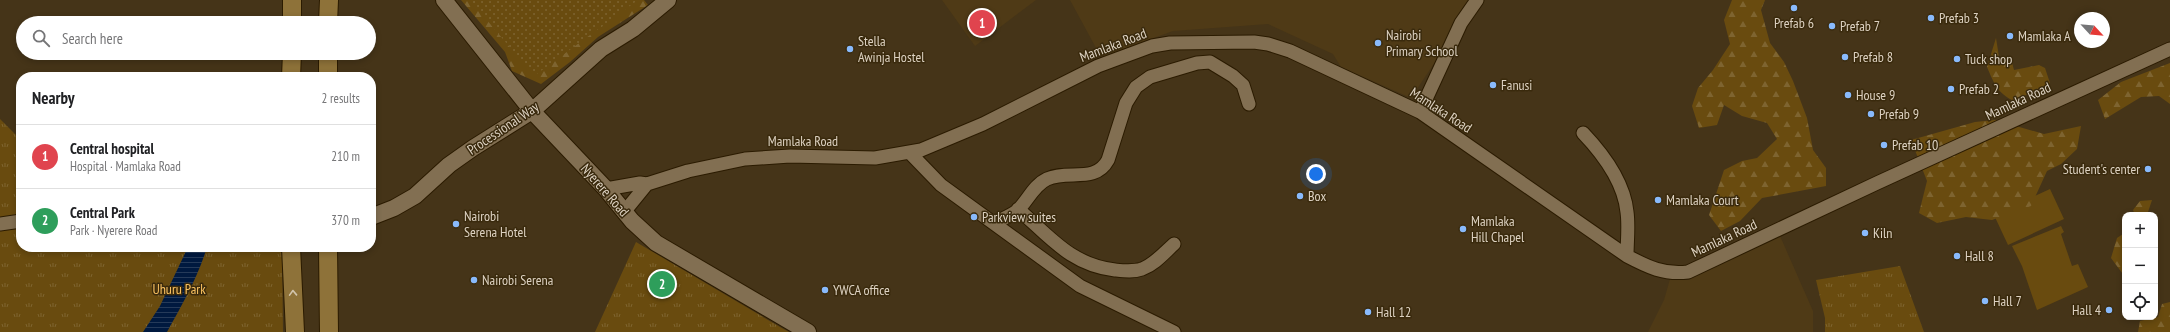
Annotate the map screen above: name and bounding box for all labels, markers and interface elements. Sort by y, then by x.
marker: Prefab 6 [1789,3,1799,13]
pin: 1 [969,8,995,38]
place label: Prefab 3 [1939,9,1979,27]
north arrow [2074,12,2110,48]
marker: Prefab 3 [1926,13,1936,23]
place label: Prefab 6 [1774,14,1814,32]
search box [16,16,376,60]
place label: Prefab 7 [1840,17,1880,35]
marker: Prefab 7 [1827,21,1837,31]
street label: Mamlaka Road [1077,24,1149,66]
place label: Nairobi Primary School [1386,26,1458,60]
icon: search [30,27,52,49]
place label: Mamlaka A [2018,27,2071,45]
text: Search here [62,29,123,48]
marker: Mamlaka A [2005,31,2015,41]
place label: Stella Awinja Hostel [858,32,925,66]
marker: Nairobi Primary School [1373,38,1383,48]
marker: Stella Awinja Hostel [845,44,855,54]
place label: Prefab 8 [1853,48,1893,66]
place label: Tuck shop [1965,50,2012,68]
marker: Prefab 8 [1840,52,1850,62]
marker: Tuck shop [1952,54,1962,64]
place label: Fanusi [1501,76,1532,94]
street label: Mamlaka Road [1982,78,2054,124]
marker: Fanusi [1488,80,1498,90]
place label: Prefab 2 [1959,80,1999,98]
street label: Mamlaka Road [1407,83,1475,137]
marker: Prefab 2 [1946,84,1956,94]
place label: House 9 [1856,86,1895,104]
text: Nearby [32,87,75,109]
text: 2 results [321,90,360,107]
marker: House 9 [1843,90,1853,100]
street label: Processional Way [464,97,543,159]
place label: Prefab 9 [1879,105,1919,123]
marker: Prefab 9 [1866,109,1876,119]
street label: Mamlaka Road [768,132,838,150]
place label: Prefab 10 [1892,136,1938,154]
text: Central hospital [70,139,154,158]
marker: Prefab 10 [1879,140,1889,150]
text: 1 [42,148,48,165]
text: 210 m [331,148,360,165]
text: Hospital · Mamlaka Road [70,158,181,175]
street label: Nyerere Road [577,160,633,220]
place label: Student's center [2063,160,2140,178]
your location [1306,164,1326,184]
marker: Student's center [2143,164,2153,174]
place label: Box [1308,187,1326,205]
marker: Box [1295,191,1305,201]
place label: Mamlaka Court [1666,191,1739,209]
marker: Mamlaka Court [1653,195,1663,205]
text: Central Park [70,203,135,222]
place label: Nairobi Serena Hotel [464,207,527,241]
place label: Parkview suites [982,208,1056,226]
text: 2 [42,212,48,229]
text: 370 m [331,212,360,229]
marker: Parkview suites [969,212,979,222]
place label: Mamlaka Hill Chapel [1471,212,1525,246]
map controls [2122,212,2158,320]
button: + [2122,212,2158,248]
street label: Mamlaka Road [1688,215,1760,261]
marker: Nairobi Serena Hotel [451,219,461,229]
text: Park · Nyerere Road [70,222,157,239]
marker: Mamlaka Hill Chapel [1458,224,1468,234]
place label: Kiln [1873,224,1892,242]
marker: Kiln [1860,228,1870,238]
place label: Hall 8 [1965,247,1994,265]
button: − [2122,248,2158,284]
marker: Hall 8 [1952,251,1962,261]
pin: 2 [649,269,675,299]
place label: Nairobi Serena [482,271,553,289]
marker: Nairobi Serena [469,275,479,285]
park label: Uhuru Park [152,280,206,298]
place label: YWCA office [833,281,890,299]
button: locate [2122,284,2158,320]
marker: YWCA office [820,285,830,295]
one-way arrow [289,290,297,296]
place label: Hall 7 [1993,292,2022,310]
marker: Hall 7 [1980,296,1990,306]
place label: Hall 4 [2072,301,2102,319]
place label: Hall 12 [1376,303,1411,321]
marker: Hall 4 [2104,305,2114,315]
marker: Hall 12 [1363,307,1373,317]

